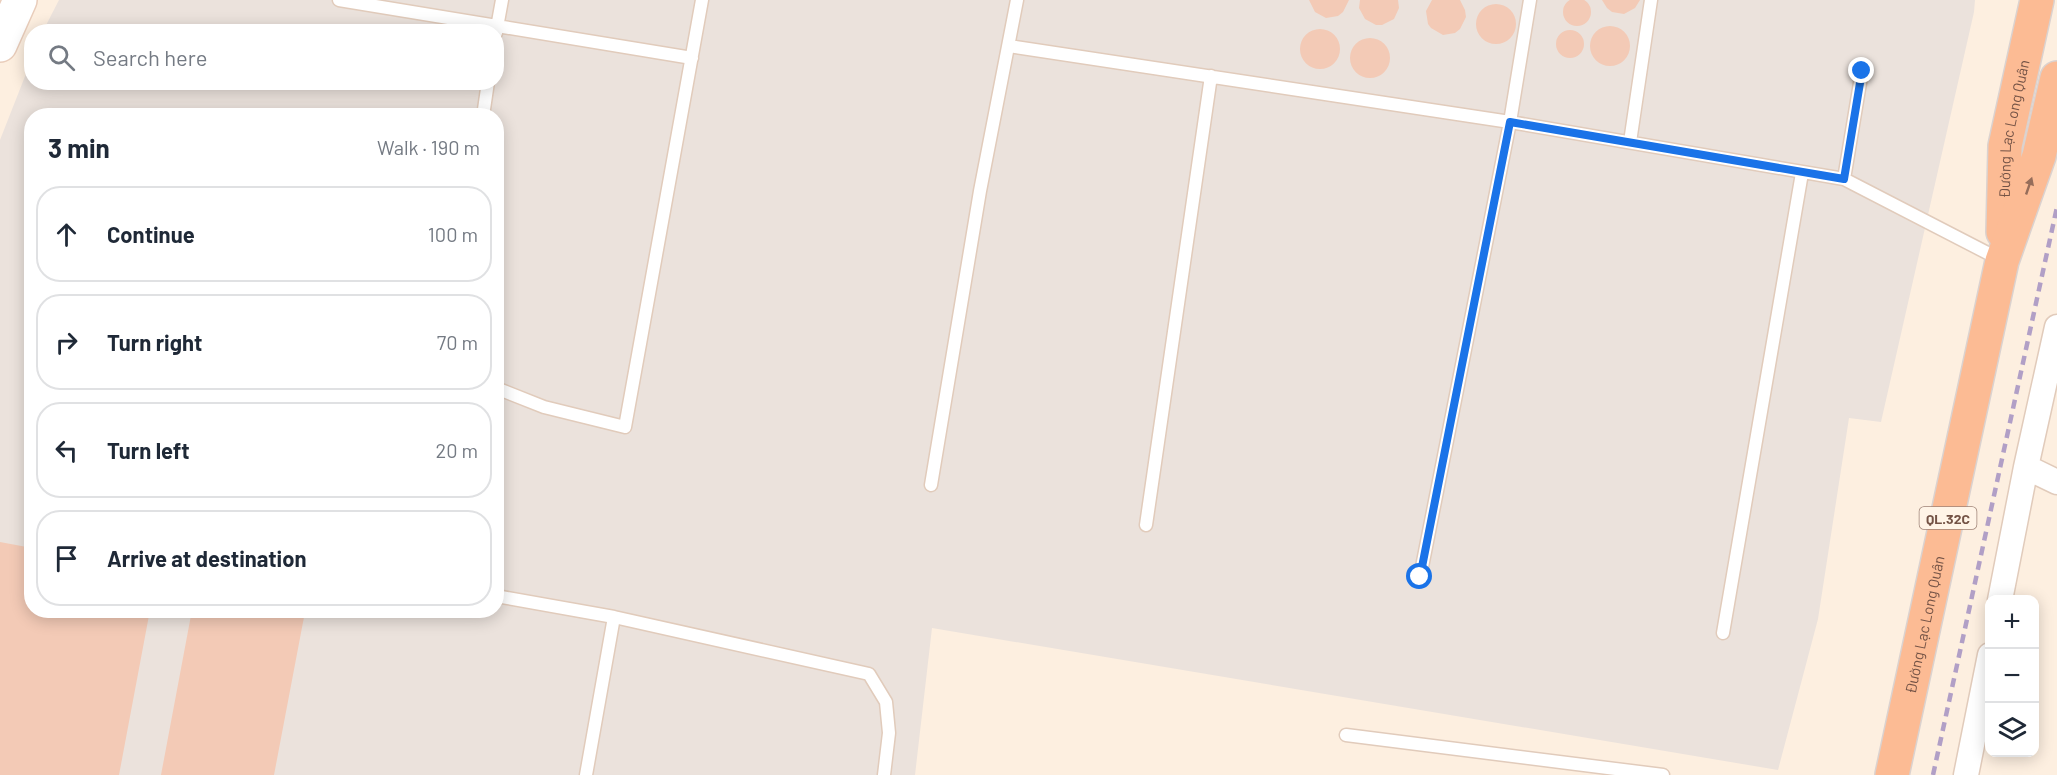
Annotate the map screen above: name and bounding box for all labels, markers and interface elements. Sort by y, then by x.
search box [24,24,504,90]
icon: search [45,41,78,74]
text: Search here [93,44,207,70]
route end [1848,57,1874,83]
street label: Đường Lạc Long Quân [1995,58,2033,198]
text: 3 min [48,132,110,163]
text: Walk · 190 m [377,135,480,159]
one-way arrow [2024,177,2034,195]
icon: ahead [50,218,83,251]
text: Continue [107,221,195,247]
text: 100 m [428,222,478,246]
icon: right [50,326,83,359]
text: Turn right [107,329,202,355]
text: 70 m [437,330,478,354]
icon: left [50,434,83,467]
text: Turn left [107,437,190,463]
text: 20 m [435,438,478,462]
road number: QL.32C [1920,507,1976,529]
icon: arrive [50,542,83,575]
text: Arrive at destination [107,545,306,571]
street label: Đường Lạc Long Quân [1901,554,1948,695]
route start [1406,563,1432,589]
map controls [1985,595,2039,757]
button: + [1985,595,2039,649]
button: − [1985,649,2039,703]
button: layers [1985,703,2039,757]

